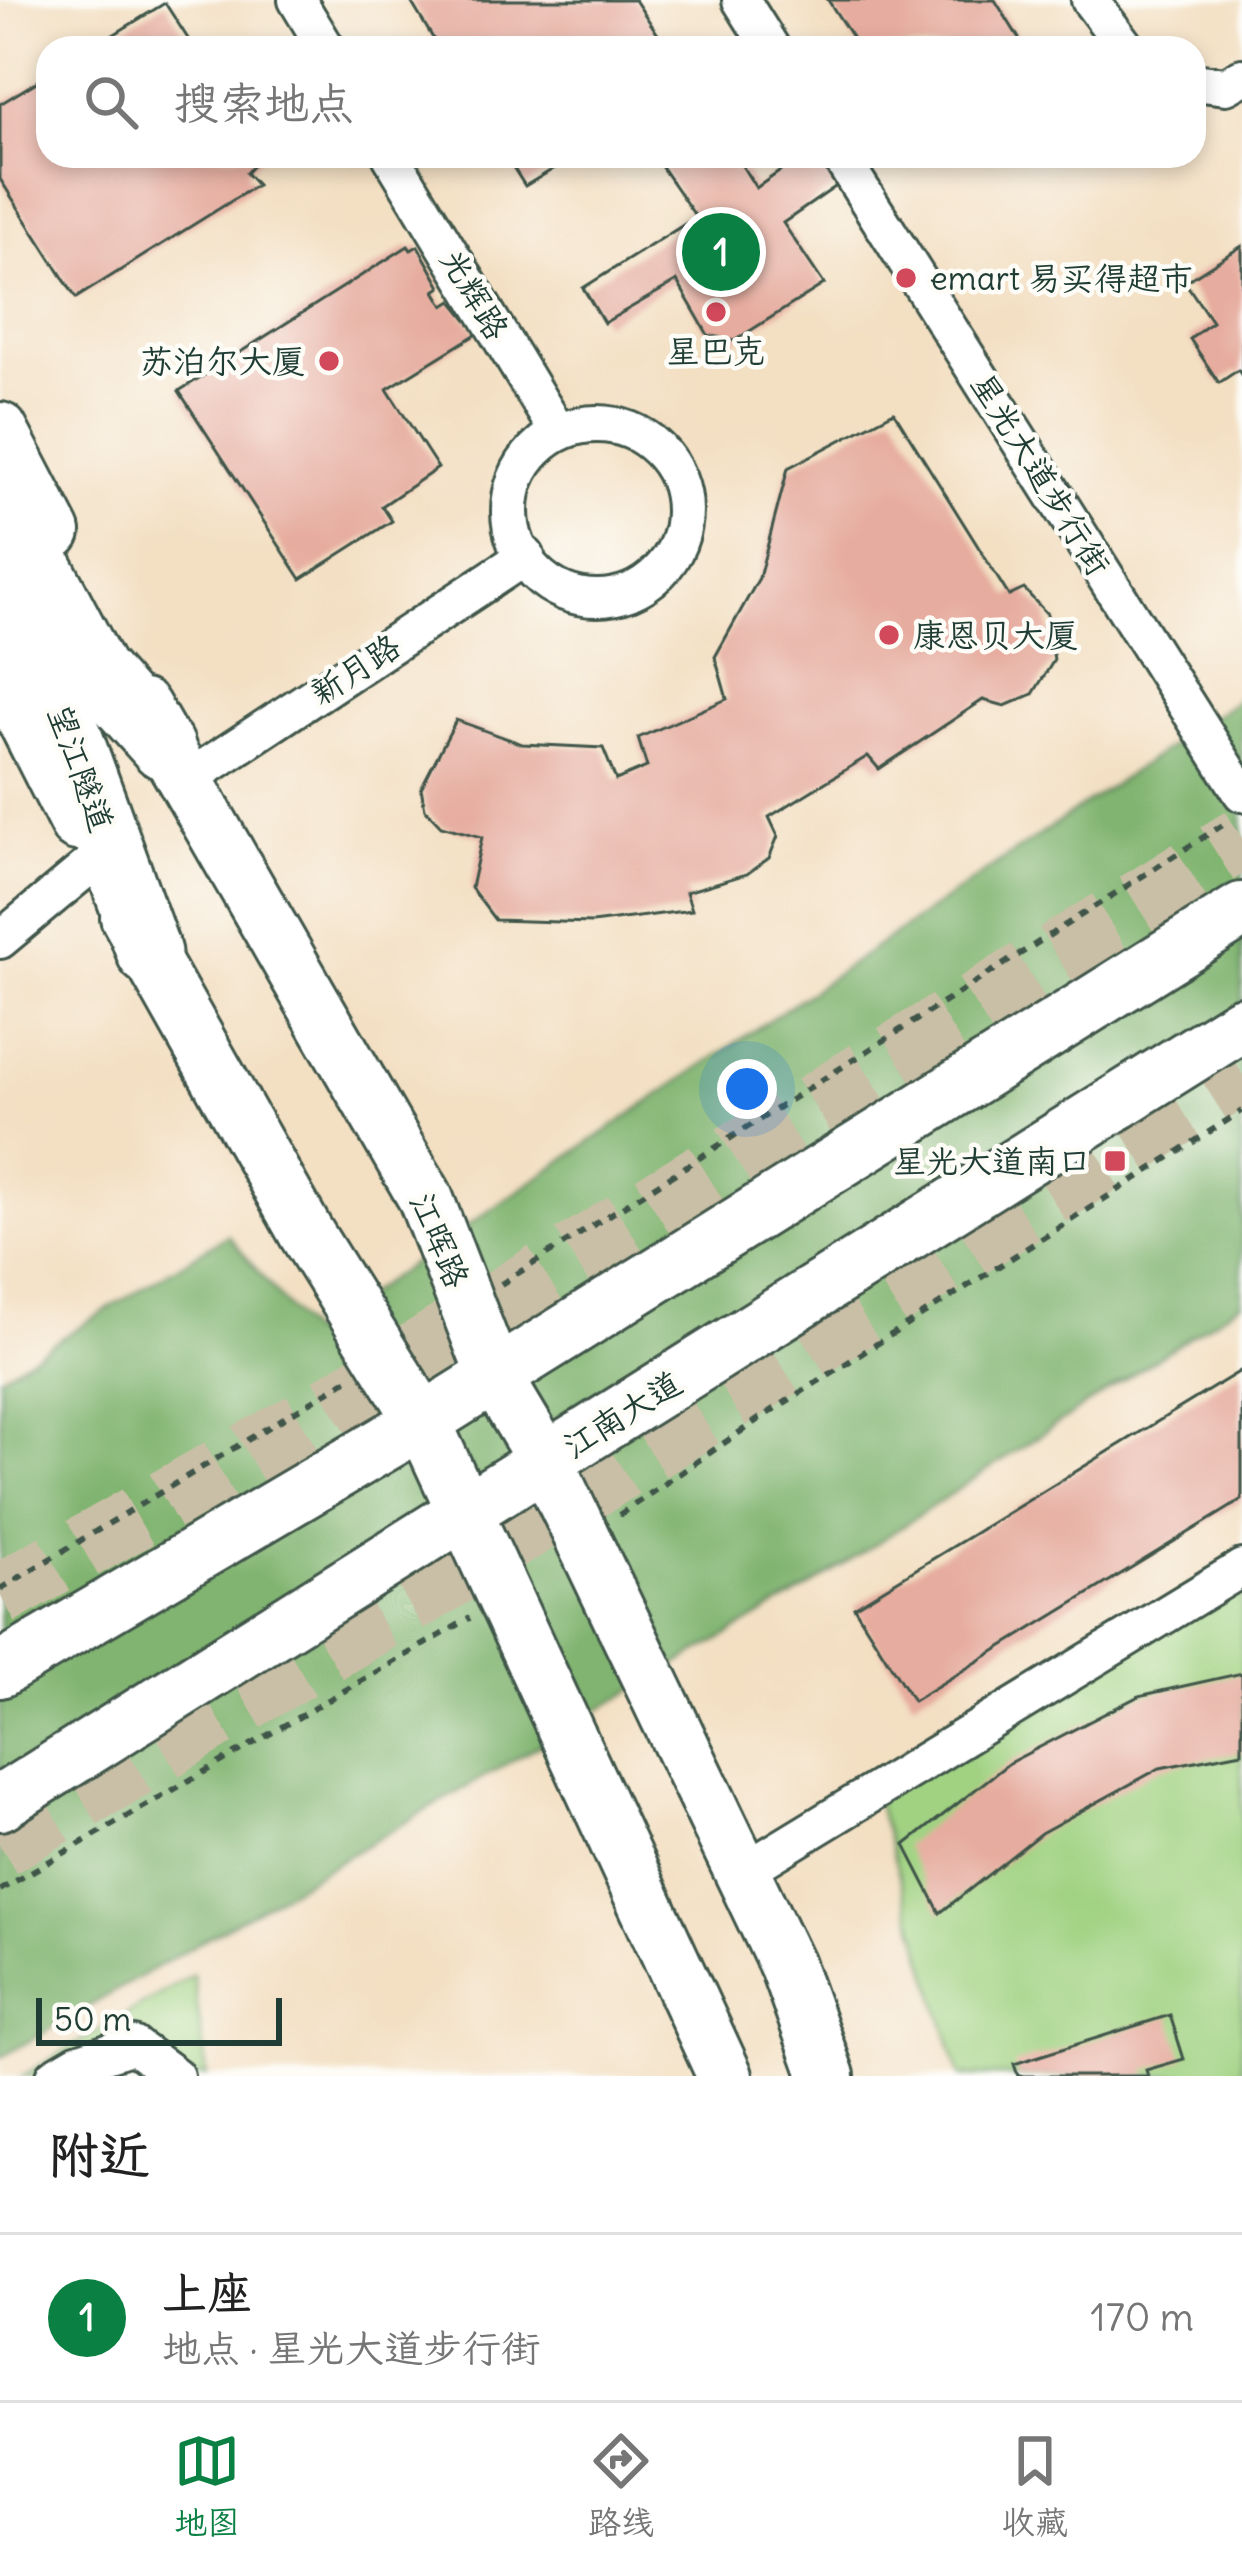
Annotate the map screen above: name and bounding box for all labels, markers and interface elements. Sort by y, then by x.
search box [36,36,1206,168]
icon: search [78,69,144,135]
text: 搜索地点 [174,75,354,131]
pin: 1 [682,207,760,297]
street label: 光辉路 [432,241,518,347]
place label: emart 易买得超市 [930,257,1193,299]
marker: emart 易买得超市 [893,265,919,291]
marker: 星巴克 [703,299,729,325]
place label: 星巴克 [667,330,766,372]
place label: 苏泊尔大厦 [140,340,305,382]
marker: 苏泊尔大厦 [316,348,342,374]
street label: 星光大道步行街 [962,365,1120,583]
place label: 康恩贝大厦 [913,614,1078,656]
marker: 康恩贝大厦 [876,622,902,648]
street label: 新月路 [302,624,408,714]
street label: 望江隧道 [39,699,123,837]
your location [717,1059,777,1119]
place label: 星光大道南口 [893,1140,1091,1182]
marker: 星光大道南口 [1102,1148,1128,1174]
street label: 江晖路 [401,1186,479,1294]
street label: 江南大道 [555,1361,689,1467]
scale bar [36,1992,282,2045]
text: 50 m [54,1998,131,2040]
text: 附近 [48,2123,150,2187]
text: 上座 [162,2265,252,2321]
text: 1 [79,2293,95,2342]
text: 170 m [1090,2293,1194,2342]
text: 地点 · 星光大道步行街 [162,2324,540,2373]
tab: 地图 [174,2428,240,2543]
tab: 路线 [588,2428,654,2543]
tab: 收藏 [1002,2428,1068,2543]

